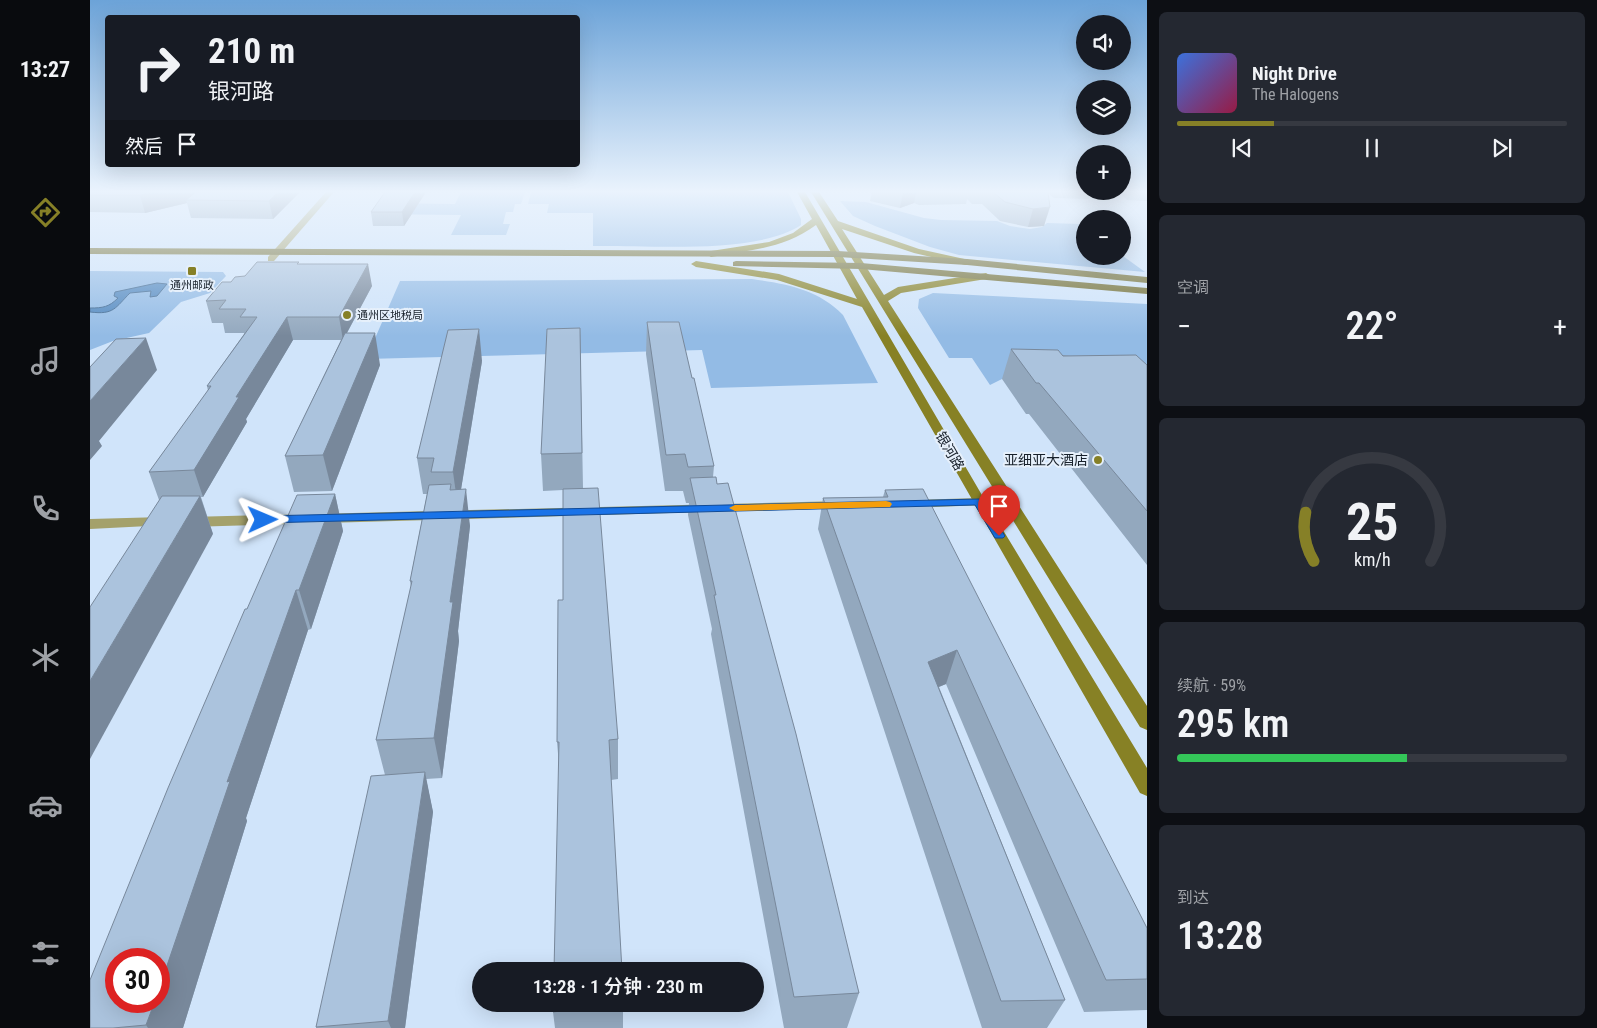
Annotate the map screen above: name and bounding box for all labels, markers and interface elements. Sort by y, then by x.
map controls [1076,15,1131,265]
button: sound [1076,15,1131,70]
text: 210 m [208,31,295,72]
icon: right [125,35,190,100]
text: 13:27 [20,57,70,82]
text: Night Drive [1252,62,1337,85]
text: 银河路 [208,79,274,104]
button: layers [1076,80,1131,135]
text: The Halogens [1252,85,1339,104]
icon: arrive [173,130,201,158]
icon: previous [1228,134,1256,162]
icon: pause [1358,134,1386,162]
icon: next [1488,134,1516,162]
text: 然后 [125,135,163,158]
button: + [1076,145,1131,200]
icon: directions [28,195,63,230]
button: − [1076,210,1131,265]
marker: 通州邮政 [186,265,198,277]
text: 空调 [1177,278,1209,297]
place label: 通州邮政 [170,279,214,292]
text: 22° [1346,304,1398,348]
marker: 通州区地税局 [341,309,353,321]
place label: 通州区地税局 [357,309,423,322]
text: − [1177,310,1191,343]
text: + [1553,310,1567,343]
icon: music [28,343,63,378]
street label: 银河路 [933,429,967,473]
place label: 亚细亚大酒店 [1004,452,1088,468]
marker: 亚细亚大酒店 [1092,454,1104,466]
pin [978,485,1020,536]
icon: phone [28,491,63,526]
icon: arrive [985,492,1013,520]
text: 25 [1346,492,1398,553]
position arrow [236,493,288,545]
text: km/h [1354,549,1390,570]
icon: climate [28,640,63,675]
text: 续航 · 59% [1177,676,1246,695]
text: 295 km [1177,702,1289,746]
icon: car [28,788,63,823]
text: 到达 [1177,888,1209,907]
text: 13:28 [1177,914,1263,958]
icon: filters [28,936,63,971]
speed limit sign: 30 [105,948,170,1013]
text: 13:28 · 1 分钟 · 230 m [533,975,703,998]

